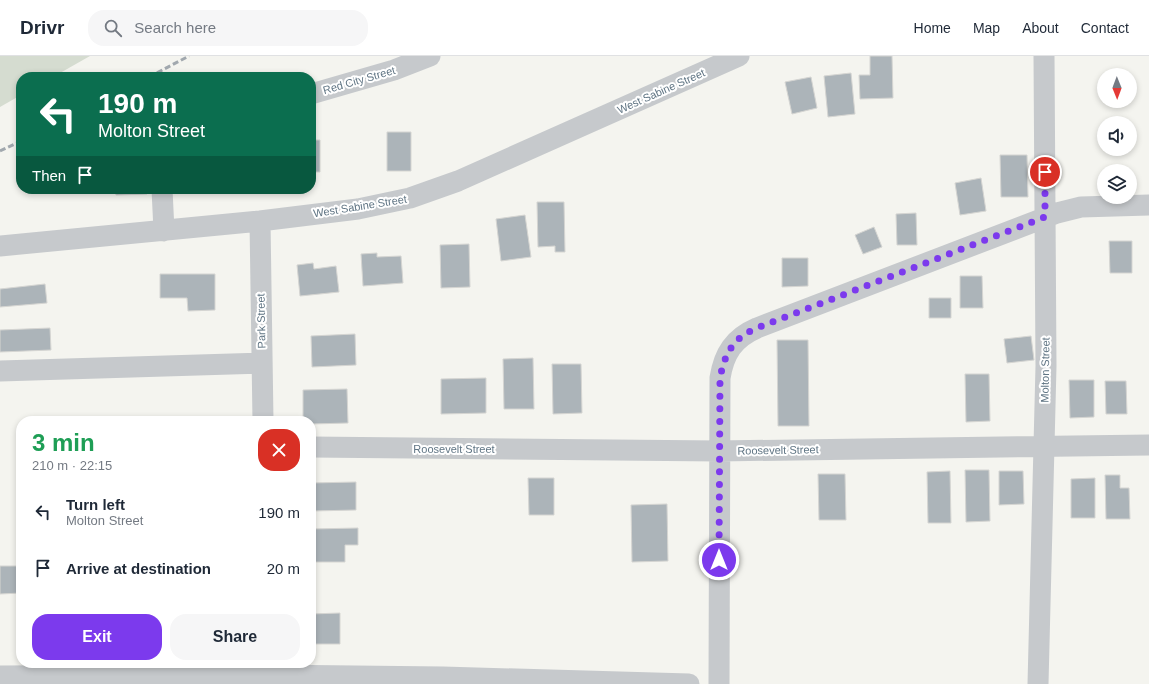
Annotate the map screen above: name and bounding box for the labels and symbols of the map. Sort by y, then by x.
street label: Red City Street [321,64,397,96]
street label: West Sabine Street [615,66,707,116]
north arrow [1097,68,1137,108]
pin [1028,155,1062,189]
street label: West Sabine Street [312,193,408,219]
street label: Park Street [255,293,267,349]
street label: Molton Street [1038,337,1052,403]
street label: Roosevelt Street [413,443,495,455]
street label: Roosevelt Street [737,443,819,457]
position arrow [698,539,740,581]

